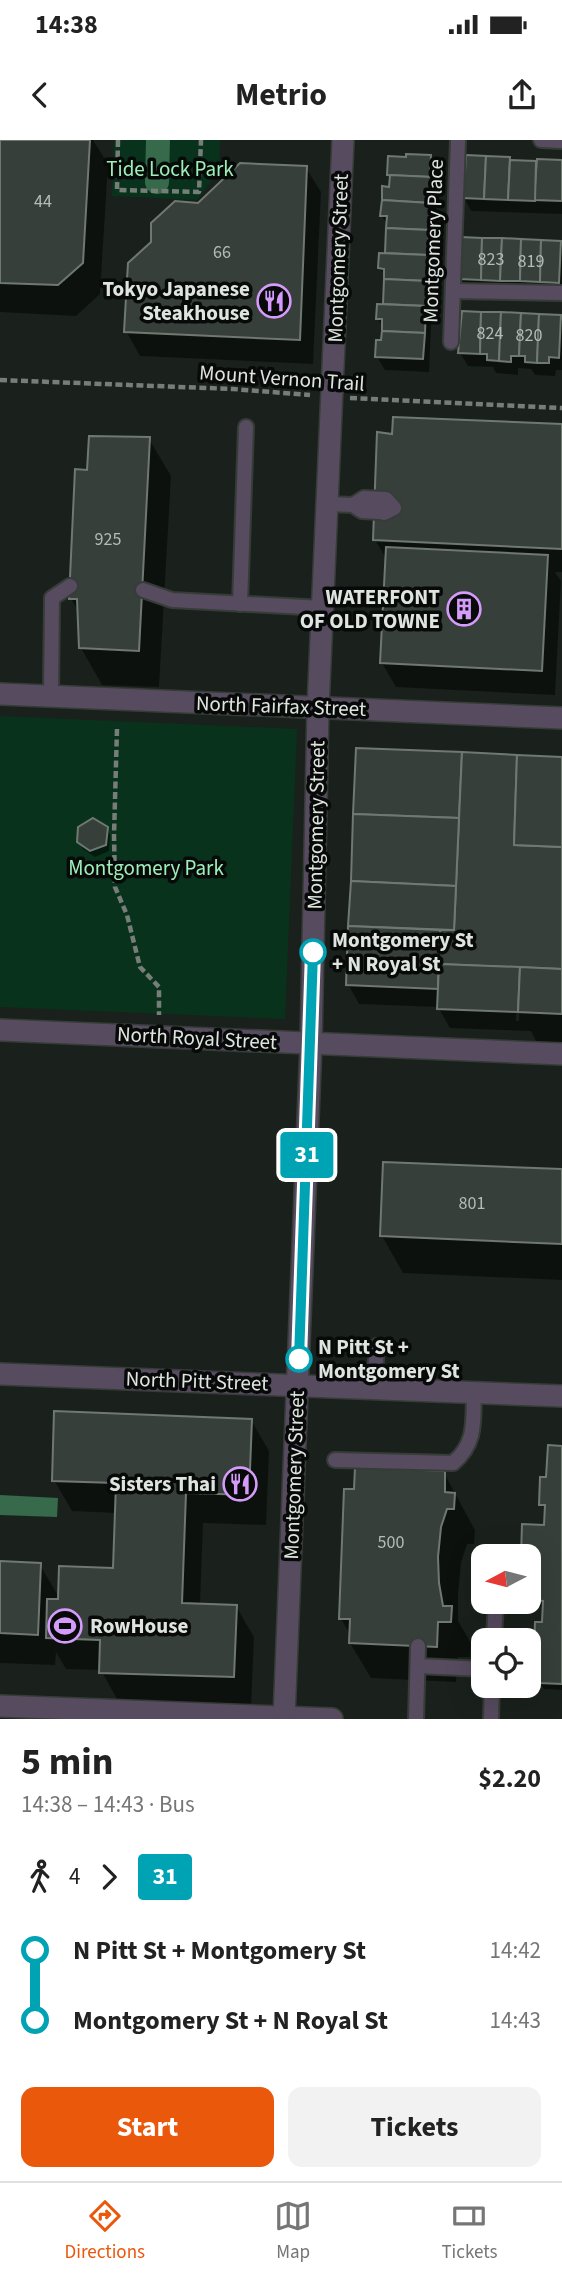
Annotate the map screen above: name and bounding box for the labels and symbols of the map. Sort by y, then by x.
park label: Tide Lock Park [106,154,234,184]
street label: Montgomery Place [415,159,451,323]
street label: Montgomery Street [320,173,356,343]
house number: 44 [34,189,52,214]
house number: 66 [213,240,231,265]
house number: 823 [478,247,504,272]
house number: 819 [518,249,544,274]
place label: Tokyo Japanese Steakhouse [102,274,250,328]
restaurant icon: Tokyo Japanese Steakhouse [255,282,293,320]
house number: 824 [477,321,503,346]
house number: 820 [516,323,542,348]
street label: Mount Vernon Trail [198,357,366,399]
house number: 925 [95,527,121,552]
place label: WATERFONT OF OLD TOWNE [300,582,440,636]
building icon: WATERFONT OF OLD TOWNE [445,590,483,628]
street label: North Fairfax Street [195,688,367,724]
street label: Montgomery Street [300,740,332,910]
park label: Montgomery Park [68,853,224,883]
place label: Montgomery St + N Royal St [332,925,474,979]
marker: Montgomery St + N Royal St [300,939,326,965]
street label: North Royal Street [116,1019,278,1057]
line badge: 31 [276,1132,338,1178]
house number: 801 [459,1191,485,1216]
place label: N Pitt St + Montgomery St [318,1332,460,1386]
marker: N Pitt St + Montgomery St [286,1346,312,1372]
street label: North Pitt Street [125,1364,269,1398]
street label: Montgomery Street [276,1390,312,1560]
restaurant icon: Sisters Thai [221,1465,259,1503]
place label: Sisters Thai [109,1469,216,1499]
house number: 500 [378,1530,404,1555]
north arrow [471,1544,541,1614]
sports icon: RowHouse [46,1607,84,1645]
place label: RowHouse [90,1611,188,1641]

